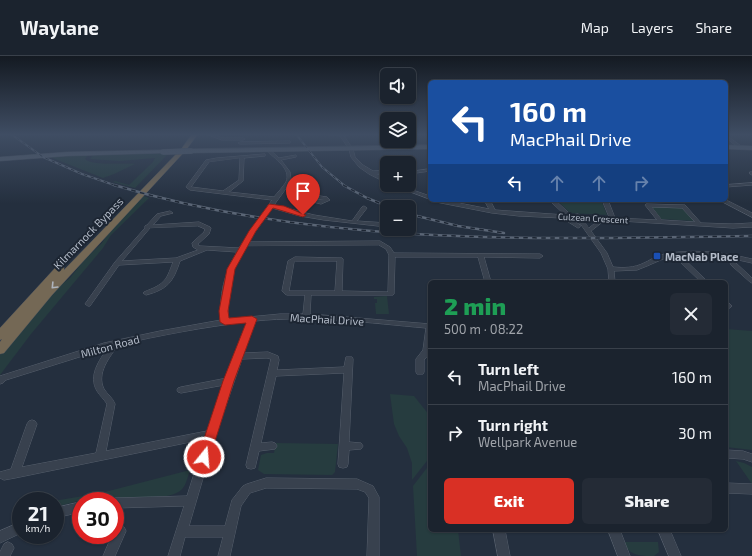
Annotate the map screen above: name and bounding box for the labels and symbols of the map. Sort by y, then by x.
pin [286,174,320,215]
street label: Kilmarnock Bypass [50,194,126,272]
street label: Culzean Crescent [558,211,629,225]
place label: MacNab Place [665,250,738,263]
marker: MacNab Place [652,251,662,261]
one-way arrow [52,281,59,289]
street label: MacPhail Drive [290,311,365,327]
street label: Milton Road [79,332,141,360]
position arrow [183,436,225,478]
speed limit sign: 30 [72,492,124,544]

